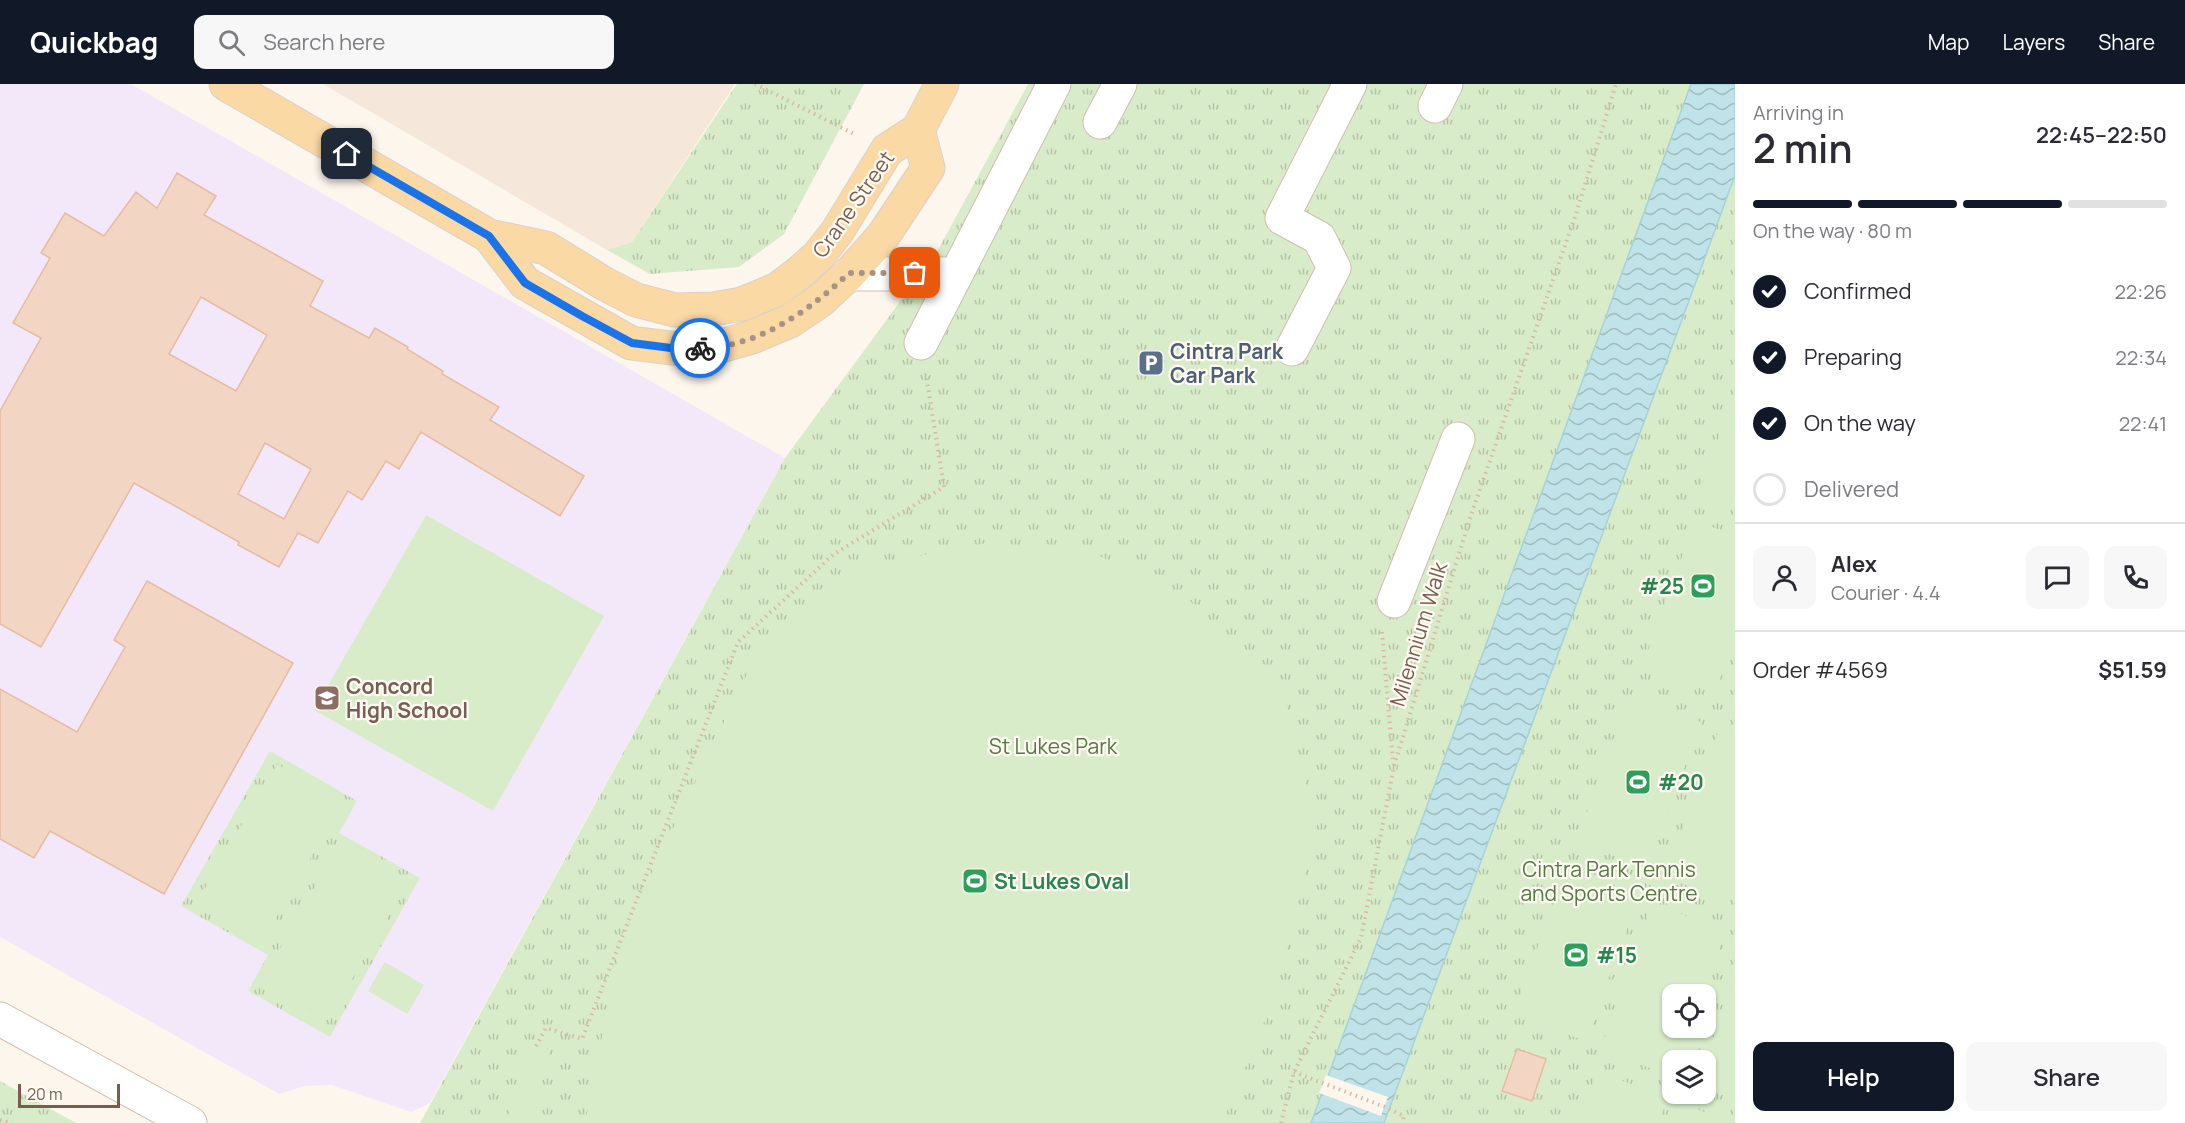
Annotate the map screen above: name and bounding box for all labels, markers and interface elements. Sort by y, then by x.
search box [194,15,614,69]
text: Quickbag [30,23,158,61]
icon: search [215,26,248,59]
text: Search here [263,27,385,57]
text: Map [1928,28,1969,56]
text: Layers [2002,28,2065,56]
text: Share [2098,28,2155,56]
text: Arriving in [1753,99,1844,126]
text: 22:45–22:50 [2036,120,2167,150]
text: 2 min [1753,121,1852,175]
pin [321,128,372,179]
icon: home [330,137,363,170]
street label: Crane Street [806,145,900,263]
text: On the way · 80 m [1753,217,1912,244]
pin [889,247,940,298]
icon: bag [898,256,931,289]
icon: check [1753,275,1786,308]
text: Confirmed [1804,276,1912,306]
text: 22:26 [2114,278,2167,305]
courier [670,318,730,378]
icon: bike [684,332,717,365]
place label: Cintra Park Car Park [1170,337,1284,389]
icon: check [1753,341,1786,374]
text: Preparing [1804,342,1902,372]
text: 22:34 [2115,344,2167,371]
parking icon: Cintra Park Car Park [1136,348,1166,378]
icon: check [1753,407,1786,440]
text: On the way [1804,408,1916,438]
text: 22:41 [2119,410,2167,437]
text: Delivered [1804,474,1899,504]
button: person [1753,546,1816,609]
button: chat [2026,546,2089,609]
button: phone [2104,546,2167,609]
text: Alex [1831,549,1877,579]
street label: Milennium Walk [1383,558,1453,710]
sports icon: #25 [1688,571,1718,601]
place label: #25 [1640,572,1684,600]
text: Courier · 4.4 [1831,579,1941,606]
text: Order #4569 [1753,655,1888,685]
text: $51.59 [2098,655,2167,685]
place label: Concord High School [346,672,468,724]
school or university icon: Concord High School [312,683,342,713]
park label: St Lukes Park [989,732,1118,760]
sports icon: #20 [1623,767,1653,797]
place label: #20 [1658,768,1704,796]
park label: Cintra Park Tennis and Sports Centre [1520,855,1698,907]
sports icon: St Lukes Oval [960,866,990,896]
place label: St Lukes Oval [994,867,1129,895]
sports icon: #15 [1561,940,1591,970]
place label: #15 [1596,941,1637,969]
map controls [1662,984,1716,1104]
button: locate [1662,984,1716,1038]
button: Help [1753,1042,1954,1111]
button: Share [1966,1042,2167,1111]
button: layers [1662,1050,1716,1104]
scale bar [18,1081,120,1108]
text: 20 m [27,1083,63,1105]

